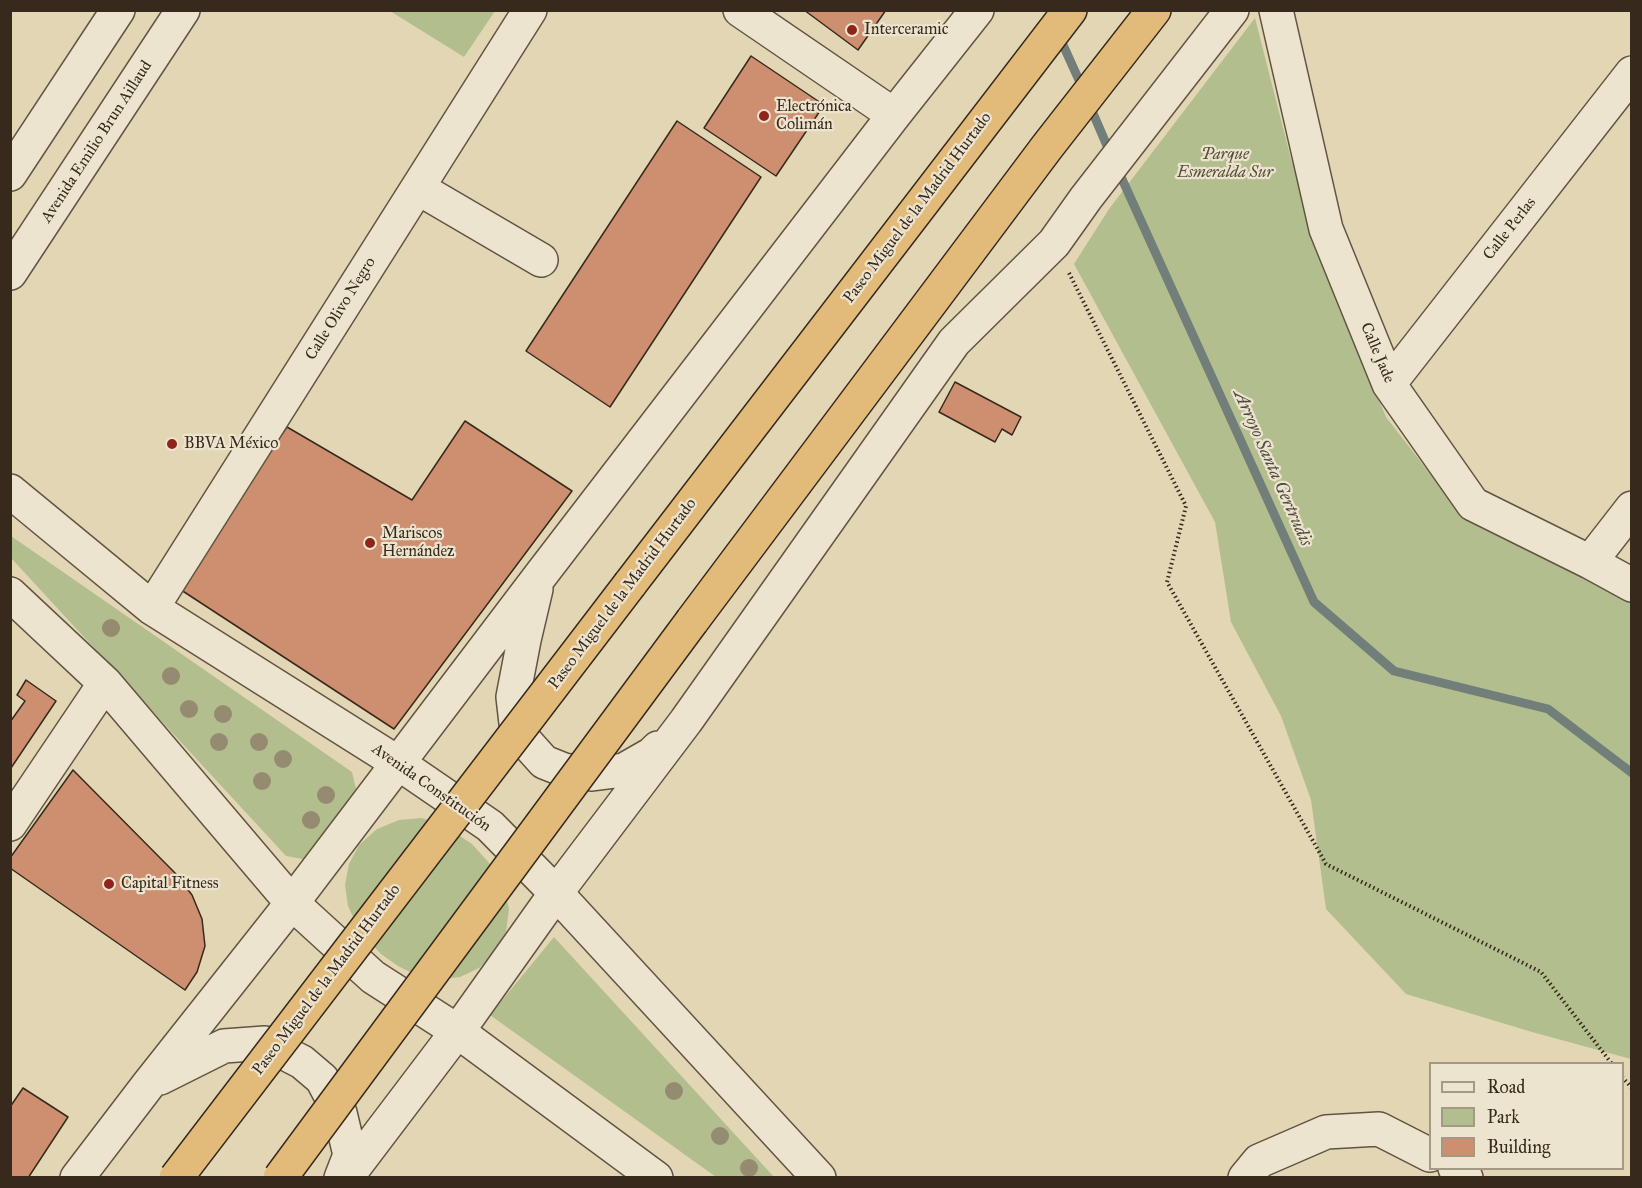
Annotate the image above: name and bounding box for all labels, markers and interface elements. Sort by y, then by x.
place label: Interceramic [864,20,948,40]
marker: Interceramic [845,23,859,37]
street label: Avenida Emilio Brun Aillaud [37,57,157,227]
place label: Electrónica Colimán [776,97,851,135]
marker: Electrónica Colimán [757,109,771,123]
street label: Paseo Miguel de la Madrid Hurtado [840,109,996,307]
park label: Parque Esmeralda Sur [1177,145,1273,183]
street label: Calle Perlas [1479,194,1541,264]
street label: Calle Olivo Negro [302,254,380,364]
street label: Calle Jade [1356,320,1398,386]
water label: Arroyo Santa Gertrudis [1228,386,1316,550]
place label: BBVA México [184,434,278,454]
marker: BBVA México [165,437,179,451]
street label: Paseo Miguel de la Madrid Hurtado [545,495,701,693]
place label: Mariscos Hernández [382,524,454,562]
marker: Mariscos Hernández [363,536,377,550]
street label: Avenida Constitución [368,740,494,836]
place label: Capital Fitness [121,874,219,894]
marker: Capital Fitness [102,877,116,891]
street label: Paseo Miguel de la Madrid Hurtado [249,881,405,1079]
legend [1429,1062,1624,1170]
text: Road [1487,1076,1525,1098]
text: Park [1487,1106,1520,1128]
text: Building [1487,1136,1550,1158]

